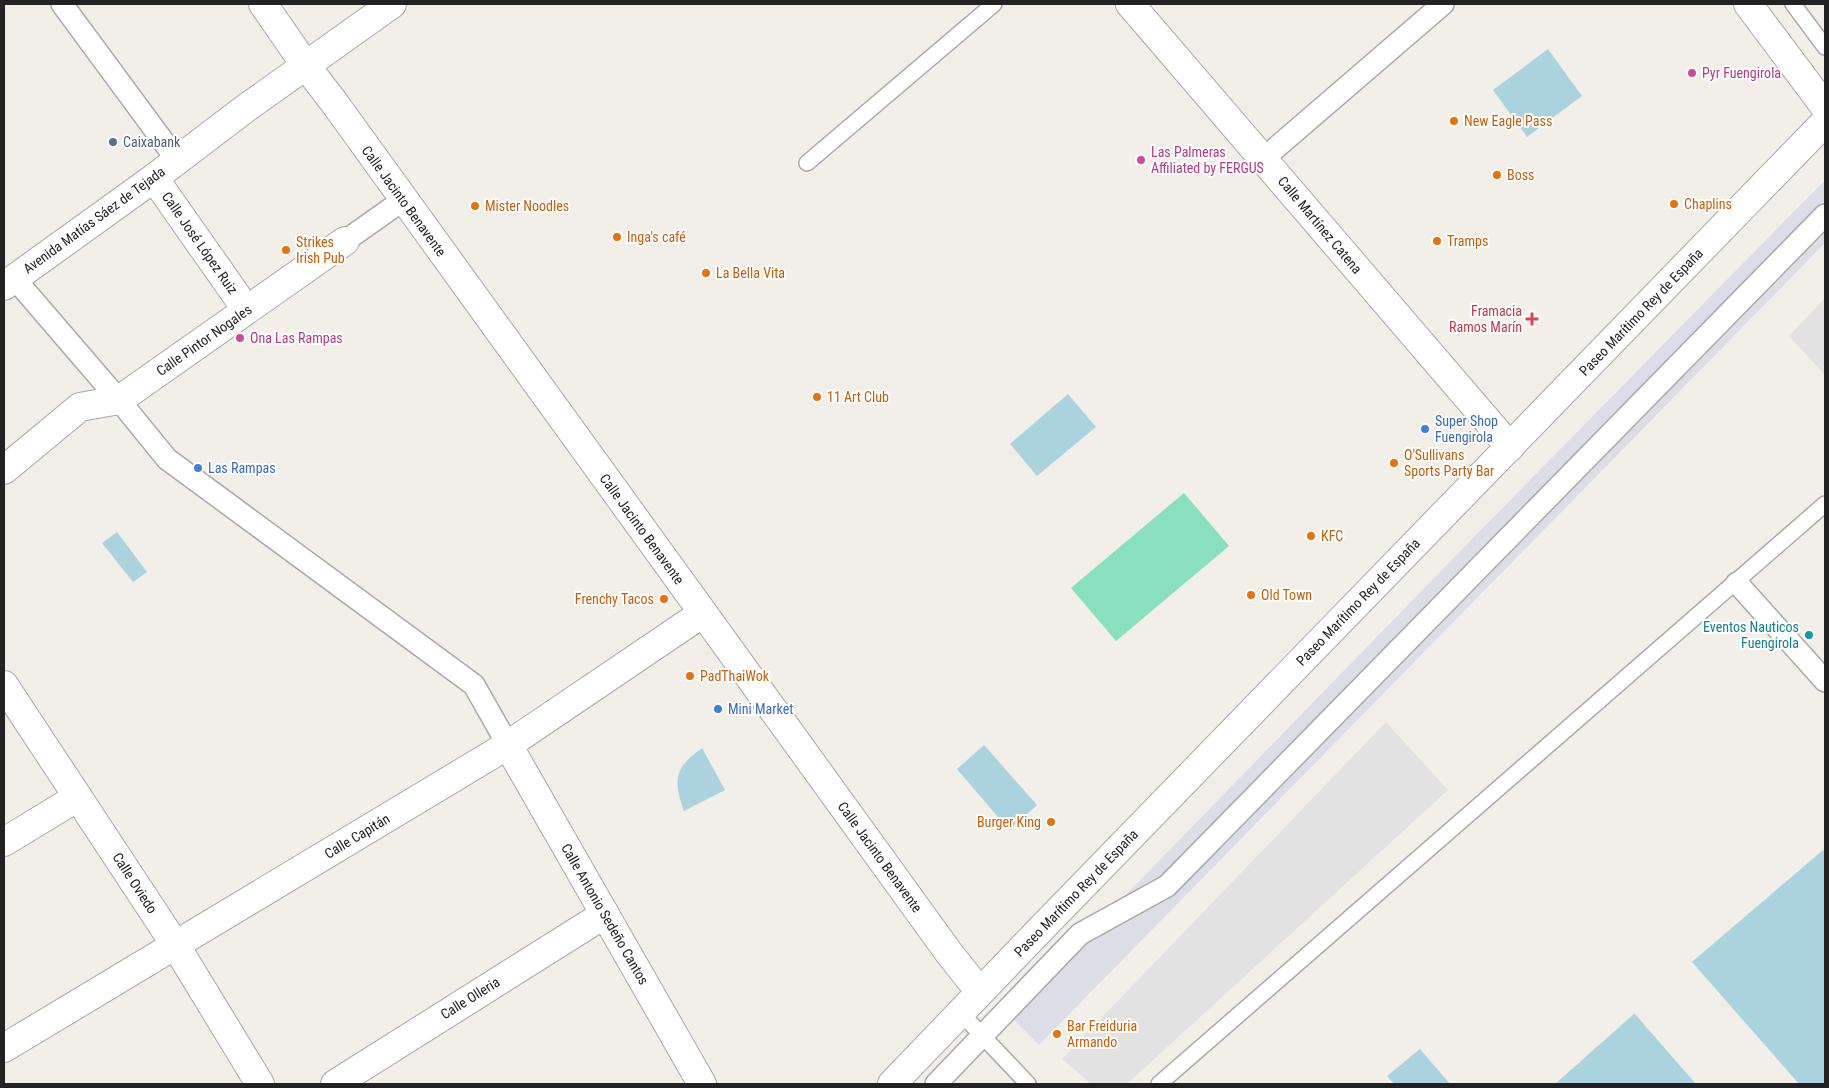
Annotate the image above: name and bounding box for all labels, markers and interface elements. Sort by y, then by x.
place label: Pyr Fuengirola [1702,65,1781,81]
marker: Pyr Fuengirola [1686,67,1698,79]
place label: New Eagle Pass [1464,113,1552,129]
marker: New Eagle Pass [1448,115,1460,127]
place label: Caixabank [123,134,181,150]
marker: Caixabank [107,136,119,148]
street label: Calle Jacinto Benavente [359,143,450,260]
place label: Las Palmeras Affiliated by FERGUS [1151,144,1264,176]
marker: Las Palmeras Affiliated by FERGUS [1135,154,1147,166]
street label: Avenida Matías Sáez de Tejada [20,163,168,277]
place label: Boss [1507,167,1534,183]
marker: Boss [1491,169,1503,181]
street label: Calle Martínez Catena [1275,173,1365,277]
street label: Calle José López Ruiz [159,189,241,297]
place label: Chaplins [1684,196,1732,212]
place label: Mister Noodles [485,198,569,214]
marker: Chaplins [1668,198,1680,210]
marker: Mister Noodles [469,200,481,212]
place label: Inga's café [627,229,686,245]
marker: Inga's café [611,231,623,243]
place label: Tramps [1447,233,1488,249]
place label: Strikes Irish Pub [296,234,345,266]
marker: Tramps [1431,235,1443,247]
marker: Strikes Irish Pub [280,244,292,256]
street label: Paseo Marítimo Rey de España [1576,245,1706,379]
place label: La Bella Vita [716,265,785,281]
marker: La Bella Vita [700,267,712,279]
street label: Calle Pintor Nogales [153,301,255,379]
place label: Framacia Ramos Marín [1449,303,1522,335]
marker: Framacia Ramos Marín [1526,313,1538,325]
place label: Ona Las Rampas [250,330,343,346]
marker: Ona Las Rampas [234,332,246,344]
place label: 11 Art Club [827,389,889,405]
marker: 11 Art Club [811,391,823,403]
place label: Super Shop Fuengirola [1435,413,1498,445]
marker: Super Shop Fuengirola [1419,423,1431,435]
place label: O'Sullivans Sports Party Bar [1404,447,1494,479]
marker: O'Sullivans Sports Party Bar [1388,457,1400,469]
place label: Las Rampas [208,460,276,476]
marker: Las Rampas [192,462,204,474]
street label: Calle Jacinto Benavente [597,471,688,588]
place label: KFC [1321,528,1343,544]
marker: KFC [1305,530,1317,542]
street label: Paseo Marítimo Rey de España [1293,535,1423,669]
place label: Old Town [1261,587,1312,603]
marker: Old Town [1245,589,1257,601]
place label: Frenchy Tacos [575,591,654,607]
marker: Frenchy Tacos [658,593,670,605]
place label: Eventos Nauticos Fuengirola [1703,619,1799,651]
marker: Eventos Nauticos Fuengirola [1803,629,1815,641]
place label: PadThaiWok [700,668,770,684]
marker: PadThaiWok [684,670,696,682]
place label: Mini Market [728,701,793,717]
marker: Mini Market [712,703,724,715]
street label: Calle Jacinto Benavente [835,799,926,916]
street label: Calle Capitán [321,810,393,862]
place label: Burger King [977,814,1041,830]
marker: Burger King [1045,816,1057,828]
street label: Paseo Marítimo Rey de España [1011,826,1141,960]
street label: Calle Antonio Sedeño Cantos [558,841,652,987]
street label: Calle Oviedo [110,850,160,916]
street label: Calle Olleria [438,974,502,1022]
place label: Bar Freiduria Armando [1067,1018,1137,1050]
marker: Bar Freiduria Armando [1051,1028,1063,1040]

